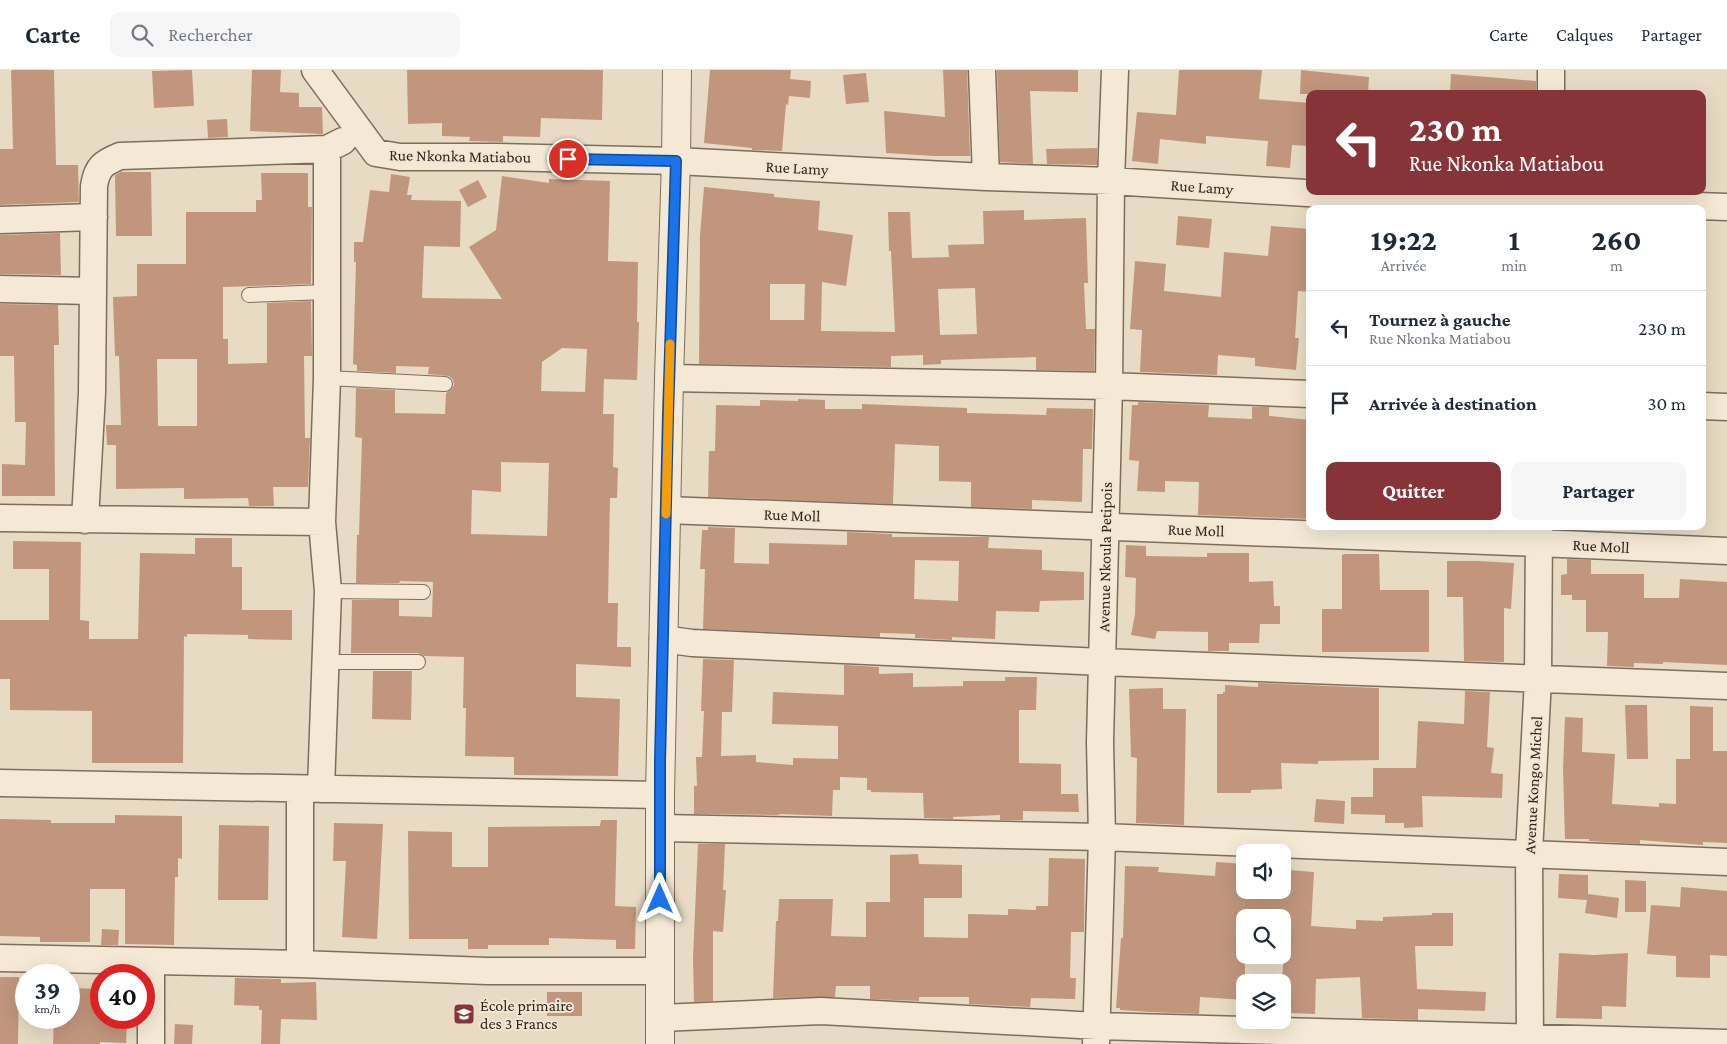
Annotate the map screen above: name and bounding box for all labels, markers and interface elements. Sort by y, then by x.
search box [110,12,460,57]
text: Carte [25,21,80,48]
icon: search [128,21,156,49]
text: Rechercher [168,24,253,45]
text: Carte [1489,25,1528,45]
text: Calques [1556,25,1613,45]
text: Partager [1641,25,1702,45]
icon: left [1326,110,1391,175]
text: 230 m [1409,110,1502,149]
pin [547,138,589,180]
icon: arrive [554,145,582,173]
street label: Rue Nkonka Matiabou [389,146,532,166]
text: Rue Nkonka Matiabou [1409,151,1604,176]
street label: Rue Lamy [765,158,829,179]
street label: Rue Lamy [1170,176,1235,199]
text: 19:22 [1371,223,1437,256]
text: 1 [1508,223,1520,256]
text: 260 [1592,223,1641,256]
text: Arrivée [1381,257,1427,274]
text: min [1501,257,1527,274]
text: m [1610,257,1623,274]
text: Tournez à gauche [1369,309,1511,330]
icon: left [1326,314,1354,342]
text: 230 m [1638,318,1686,339]
text: Rue Nkonka Matiabou [1369,330,1511,347]
icon: arrive [1326,389,1354,417]
text: Arrivée à destination [1369,393,1537,414]
text: 30 m [1647,393,1686,414]
button: Quitter [1326,462,1501,520]
button: Partager [1511,462,1686,520]
street label: Avenue Nkoula Petipois [1095,482,1116,632]
street label: Rue Moll [763,506,821,524]
street label: Rue Moll [1167,521,1225,539]
street label: Rue Moll [1572,536,1630,556]
street label: Avenue Kongo Michel [1521,716,1546,854]
map controls [1236,844,1291,1029]
button: sound [1236,844,1291,899]
position arrow [633,872,685,924]
button: search [1236,909,1291,964]
speed limit sign: 40 [90,964,155,1029]
button: layers [1236,974,1291,1029]
text: 39 [35,977,60,1004]
place label: École primaire des 3 Francs [480,997,573,1032]
text: km/h [35,1002,60,1016]
school or university icon: École primaire des 3 Francs [452,1002,476,1026]

